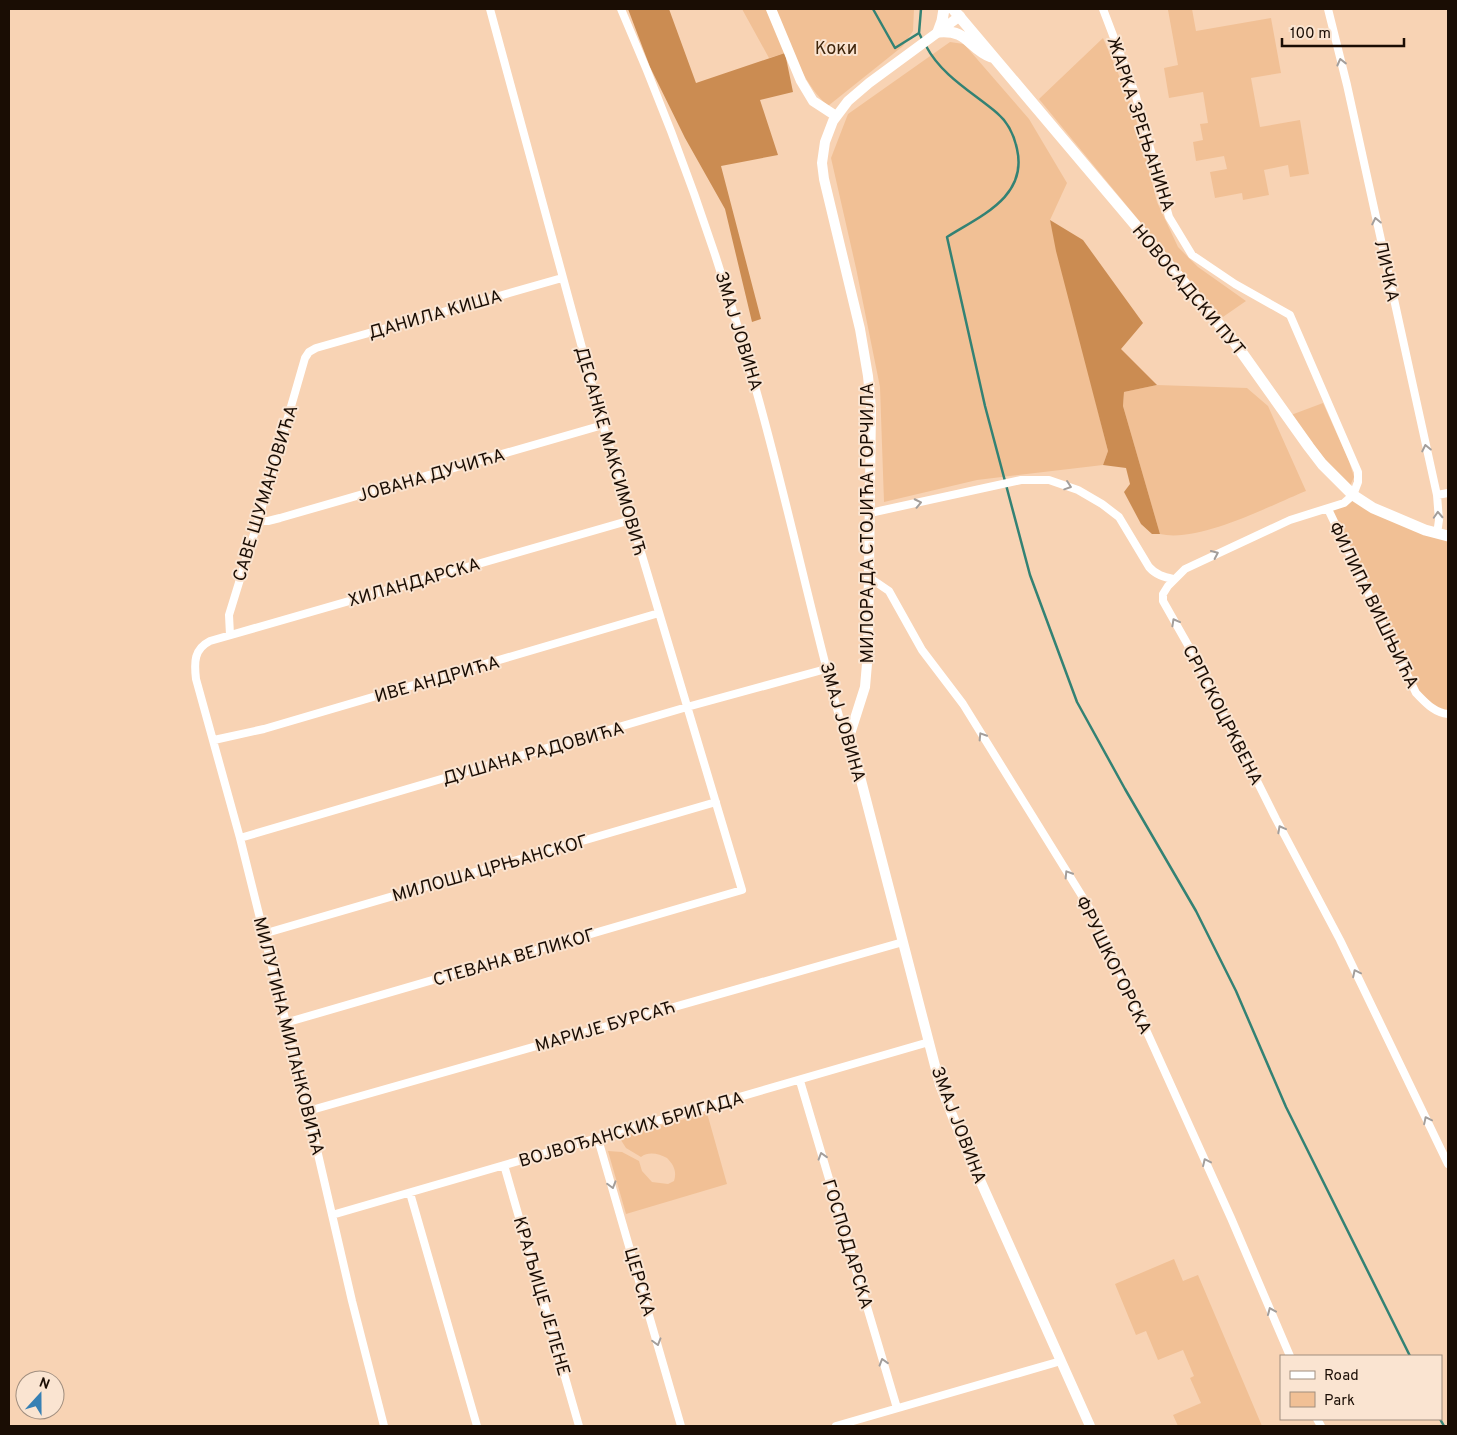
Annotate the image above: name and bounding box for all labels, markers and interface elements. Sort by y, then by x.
scale bar [1282,15,1404,47]
text: 100 m [1290,25,1331,44]
street label: ЖАРКА ЗРЕЊАНИНА [1100,34,1179,215]
park label: Коки [815,38,857,61]
one-way arrow [1336,58,1347,67]
one-way arrow [1371,216,1382,225]
street label: НОВОСАДСКИ ПУТ [1126,221,1250,361]
street label: ЛИЧКА [1368,238,1403,304]
street label: ЗМАЈ ЈОВИНА [708,269,767,394]
street label: ДАНИЛА КИША [366,285,505,346]
street label: ДЕСАНКЕ МАКСИМОВИЋ [569,344,650,559]
street label: МИЛОРАДА СТОЈИЋА ГОРЧИЛА [857,382,880,664]
street label: САВЕ ШУМАНОВИЋА [229,402,304,585]
one-way arrow [1421,443,1432,452]
street label: ЈОВАНА ДУЧИЋА [355,444,508,509]
one-way arrow [1064,480,1072,490]
one-way arrow [914,498,923,508]
one-way arrow [1433,510,1444,518]
street label: ФИЛИПА ВИШЊИЋА [1322,518,1423,693]
one-way arrow [1210,550,1219,560]
street label: ХИЛАНДАРСКА [346,554,483,613]
one-way arrow [1172,619,1182,628]
street label: СРПСКОЦРКВЕНА [1176,642,1267,790]
street label: ИВЕ АНДРИЋА [372,652,503,709]
street label: ЗМАЈ ЈОВИНА [813,660,870,785]
street label: ДУШАНА РАДОВИЋА [440,717,627,791]
one-way arrow [979,732,989,741]
one-way arrow [1277,825,1287,834]
street label: МИЛОША ЦРЊАНСКОГ [390,830,591,908]
one-way arrow [1065,870,1075,879]
street label: ФРУШКОГОРСКА [1069,893,1156,1038]
street label: МИЛУТИНА МИЛАНКОВИЋА [247,915,328,1158]
street label: СТЕВАНА ВЕЛИКОГ [431,924,598,993]
one-way arrow [1352,970,1362,979]
street label: МАРИЈЕ БУРСАЋ [533,996,678,1058]
street label: ЗМАЈ ЈОВИНА [925,1064,991,1188]
street label: ВОЈВОЂАНСКИХ БРИГАДА [516,1087,747,1174]
one-way arrow [1423,1116,1433,1125]
one-way arrow [817,1152,827,1160]
one-way arrow [1202,1158,1212,1167]
street label: ГОСПОДАРСКА [816,1177,877,1312]
one-way arrow [606,1181,616,1189]
street label: КРАЉИЦЕ ЈЕЛЕНЕ [507,1214,574,1379]
street label: ЦЕРСКА [618,1245,659,1320]
one-way arrow [1266,1307,1277,1316]
one-way arrow [651,1337,661,1345]
legend [1280,1355,1442,1420]
one-way arrow [879,1358,889,1366]
text: Road [1324,1367,1359,1386]
north arrow [15,1370,65,1420]
text: N [36,1375,52,1394]
text: Park [1324,1392,1355,1411]

